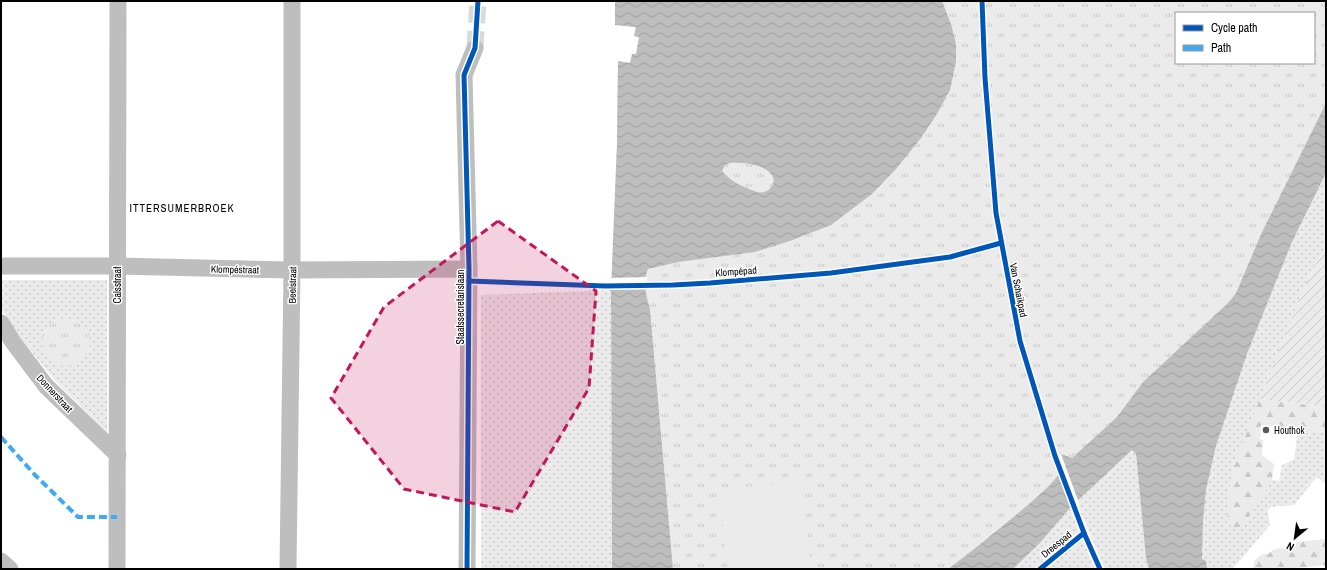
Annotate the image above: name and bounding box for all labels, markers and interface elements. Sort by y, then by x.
legend [1175,12,1315,64]
text: Cycle path [1211,20,1258,36]
text: Path [1211,40,1231,56]
district label: ITTERSUMERBROEK [129,201,235,215]
street label: Van Schaikpad [1007,262,1030,318]
street label: Klompéstraat [211,263,260,276]
street label: Klompépad [715,264,757,279]
street label: Calsstraat [111,266,124,303]
street label: Beelstraat [286,266,299,304]
street label: Staatssecretarislaan [454,270,467,344]
street label: Donnerstraat [34,372,76,416]
place label: Houthok [1274,424,1305,437]
marker: Houthok [1261,425,1271,435]
north arrow [1275,518,1315,558]
street label: Dreespad [1038,528,1074,561]
text: N [1284,539,1296,554]

